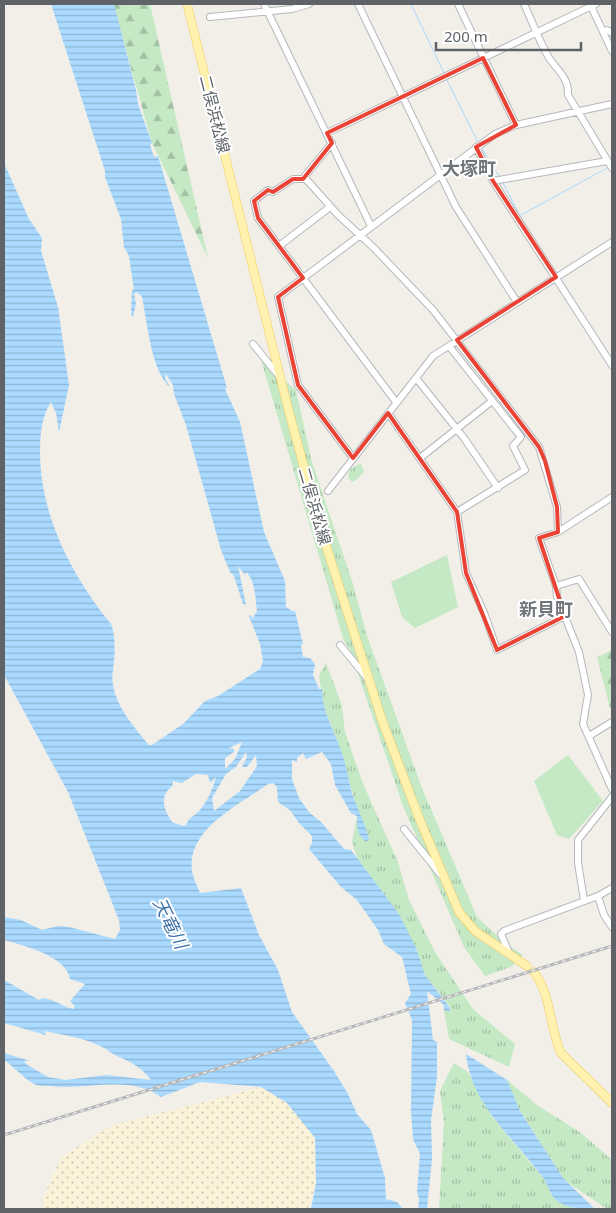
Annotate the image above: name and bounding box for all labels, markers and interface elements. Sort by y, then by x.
scale bar [436,20,581,52]
text: 200 m [444,26,488,46]
street label: 二俣浜松線 [195,73,235,155]
district label: 大塚町 [442,156,496,180]
street label: 二俣浜松線 [293,465,337,547]
district label: 新貝町 [519,597,573,621]
water label: 天竜川 [148,893,194,954]

